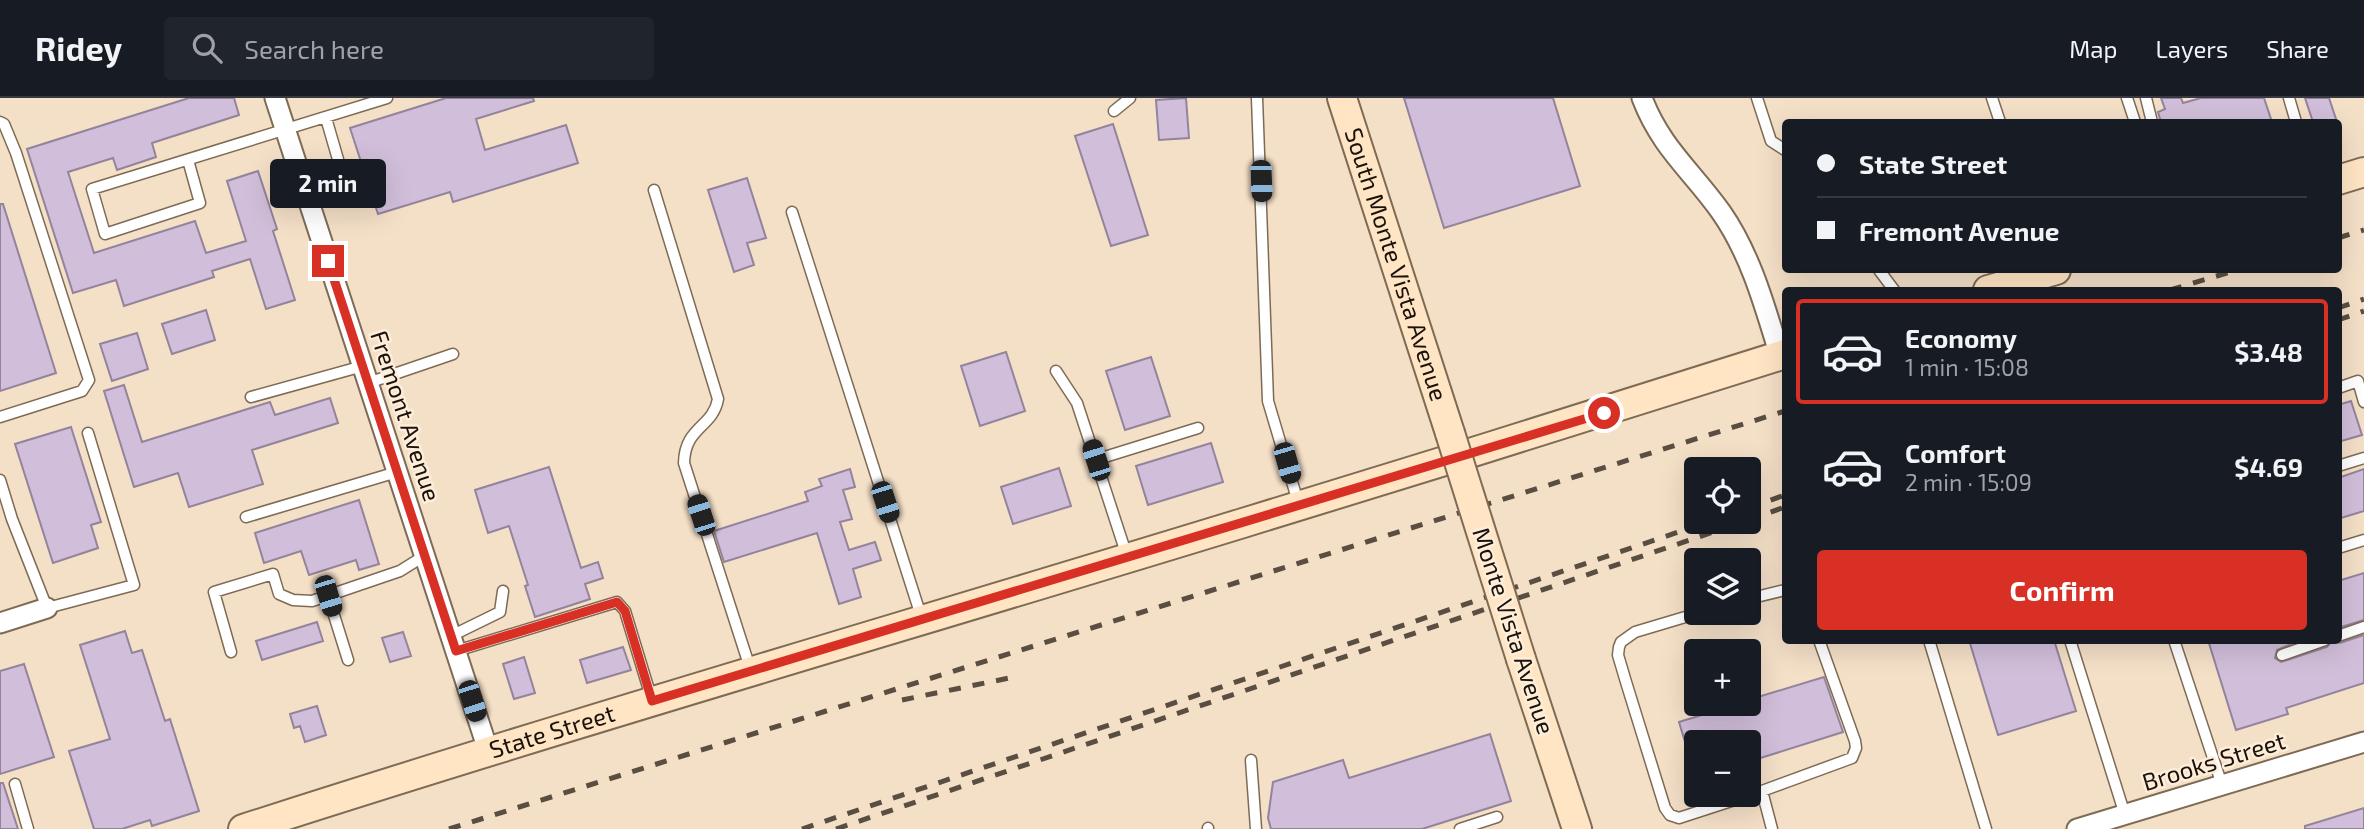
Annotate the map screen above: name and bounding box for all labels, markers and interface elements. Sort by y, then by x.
search box [164,17,654,80]
text: Ridey [35,28,122,68]
icon: search [188,29,226,67]
text: Search here [244,33,384,64]
text: Map [2069,34,2117,63]
text: Layers [2155,34,2228,63]
text: Share [2266,34,2329,63]
street label: South Monte Vista Avenue [1340,124,1455,404]
text: State Street [1859,148,2007,179]
callout: 2 min [270,159,386,208]
car [1250,160,1273,202]
text: 2 min [299,169,357,197]
text: Fremont Avenue [1859,215,2060,246]
route end [312,245,344,277]
icon: car [1821,320,1884,383]
text: Economy [1905,322,2017,353]
street label: Fremont Avenue [365,327,448,505]
text: $3.48 [2234,336,2303,367]
text: 1 min · 15:08 [1905,353,2029,381]
route start [1588,397,1620,429]
icon: car [1821,435,1884,498]
car [1080,437,1113,483]
text: Comfort [1905,437,2006,468]
car [1272,440,1303,486]
text: $4.69 [2234,451,2303,482]
map controls [1684,457,1761,807]
button: locate [1684,457,1761,534]
text: 2 min · 15:09 [1905,468,2032,496]
car [869,479,902,525]
car [685,492,718,538]
street label: Monte Vista Avenue [1467,523,1562,738]
button: layers [1684,548,1761,625]
button: Confirm [1817,550,2307,630]
car [312,573,345,619]
button: + [1684,639,1761,716]
car [456,678,489,724]
street label: State Street [485,698,618,764]
street label: Brooks Street [2139,725,2289,796]
button: − [1684,730,1761,807]

